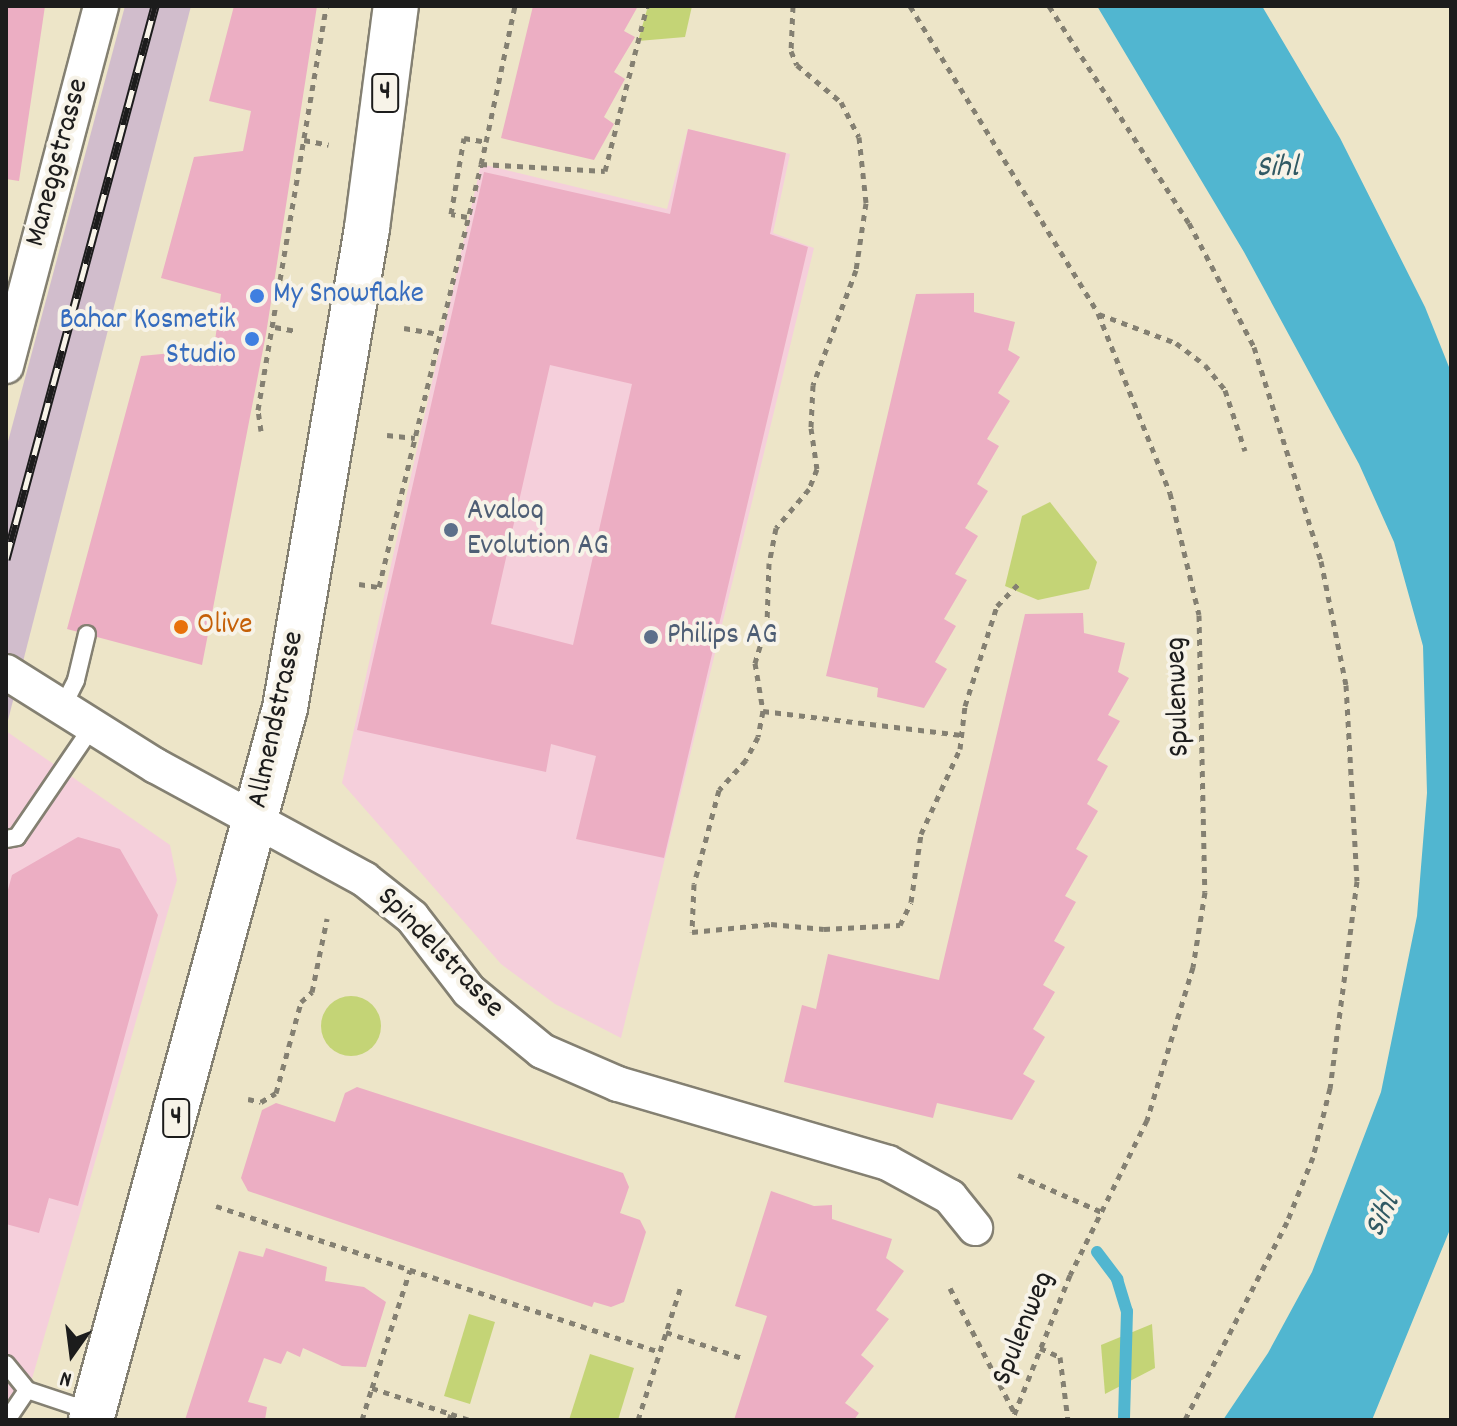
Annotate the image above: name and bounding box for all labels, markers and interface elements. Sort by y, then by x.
road number: 4 [371,69,399,117]
street label: Maneggstrasse [19,75,99,251]
water label: Sihl [1256,150,1298,188]
place label: My Snowflake [273,278,424,314]
marker: My Snowflake [248,287,266,305]
place label: Bahar Kosmetik Studio [59,304,236,374]
marker: Bahar Kosmetik Studio [243,330,261,348]
place label: Avaloq Evolution AG [467,495,609,566]
marker: Avaloq Evolution AG [442,521,460,539]
place label: Olive [197,609,253,645]
marker: Olive [172,618,190,636]
place label: Philips AG [667,619,777,655]
street label: Allmendstrasse [242,628,314,812]
marker: Philips AG [642,628,660,646]
street label: Spulenweg [1160,636,1200,758]
street label: Spindelstrasse [368,881,510,1027]
road number: 4 [162,1094,190,1142]
water label: Sihl [1357,1189,1411,1245]
street label: Spulenweg [986,1267,1064,1391]
north arrow [32,1314,112,1394]
text: N [57,1361,75,1394]

